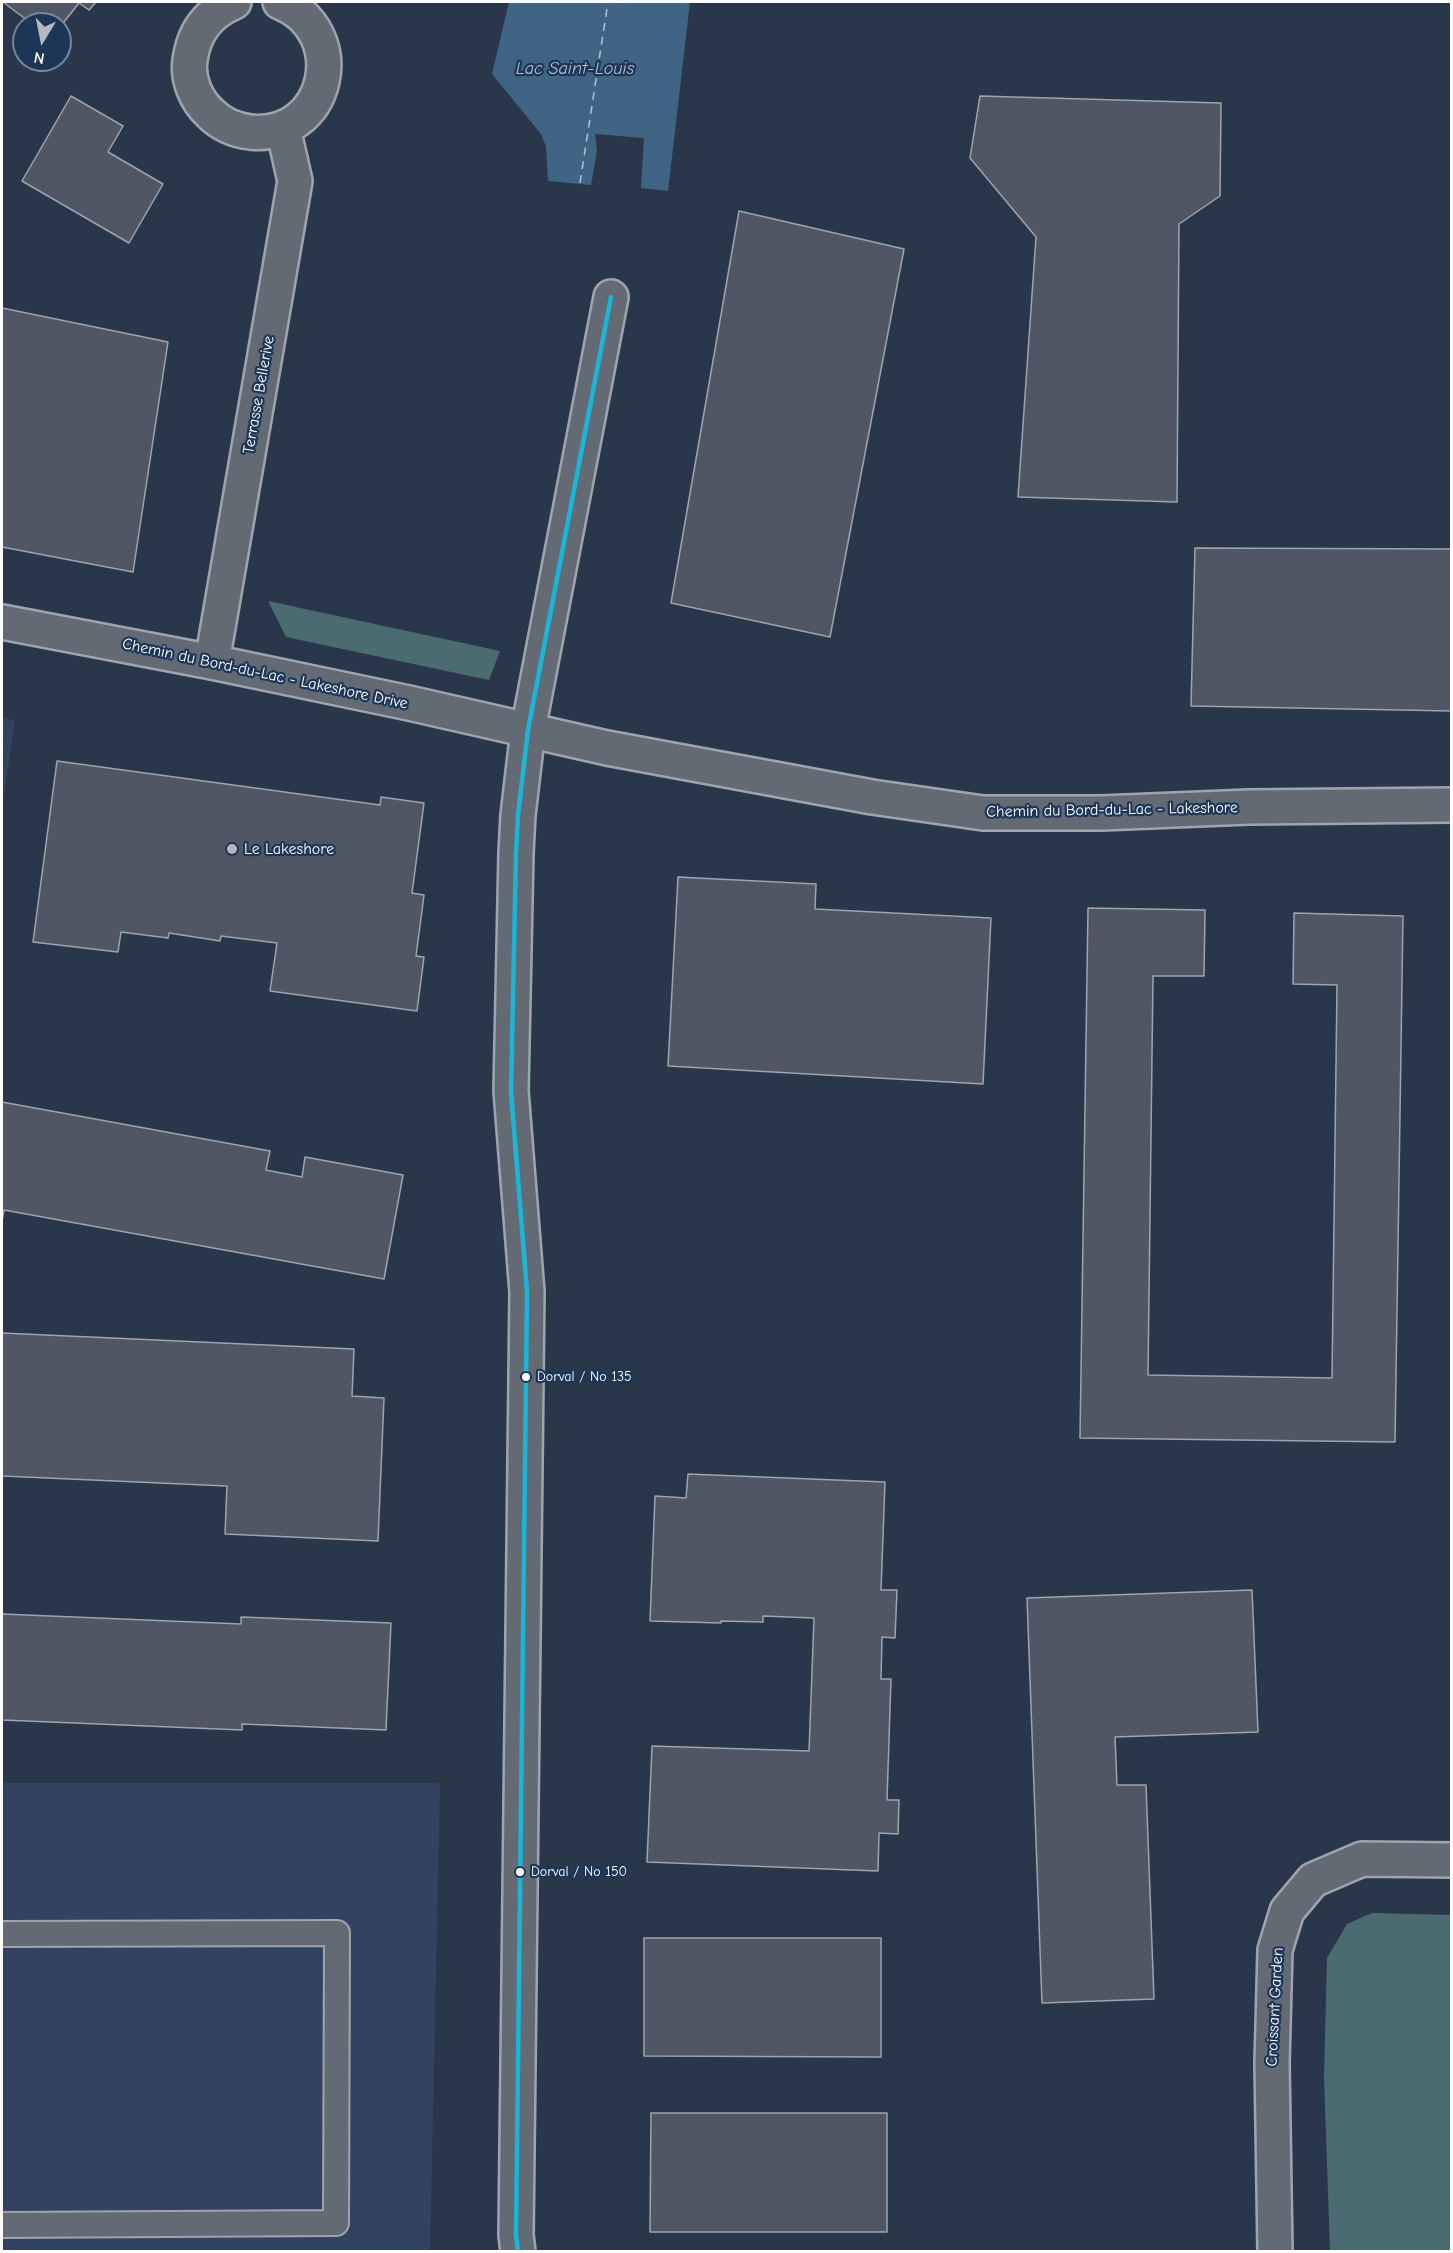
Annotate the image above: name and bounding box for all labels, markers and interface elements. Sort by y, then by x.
north arrow [12,12,72,72]
text: N [33,48,46,68]
water label: Lac Saint-Louis [516,58,634,80]
street label: Terrasse Bellerive [239,334,279,456]
street label: Chemin du Bord-du-Lac - Lakeshore Drive [120,634,410,714]
street label: Chemin du Bord-du-Lac - Lakeshore [986,798,1238,822]
place label: Le Lakeshore [244,839,334,859]
marker: Le Lakeshore [225,842,239,856]
place label: Dorval / No 135 [537,1369,632,1385]
marker: Dorval / No 135 [520,1371,532,1383]
place label: Dorval / No 150 [531,1864,627,1880]
marker: Dorval / No 150 [514,1866,526,1878]
street label: Croissant Garden [1262,1947,1288,2067]

